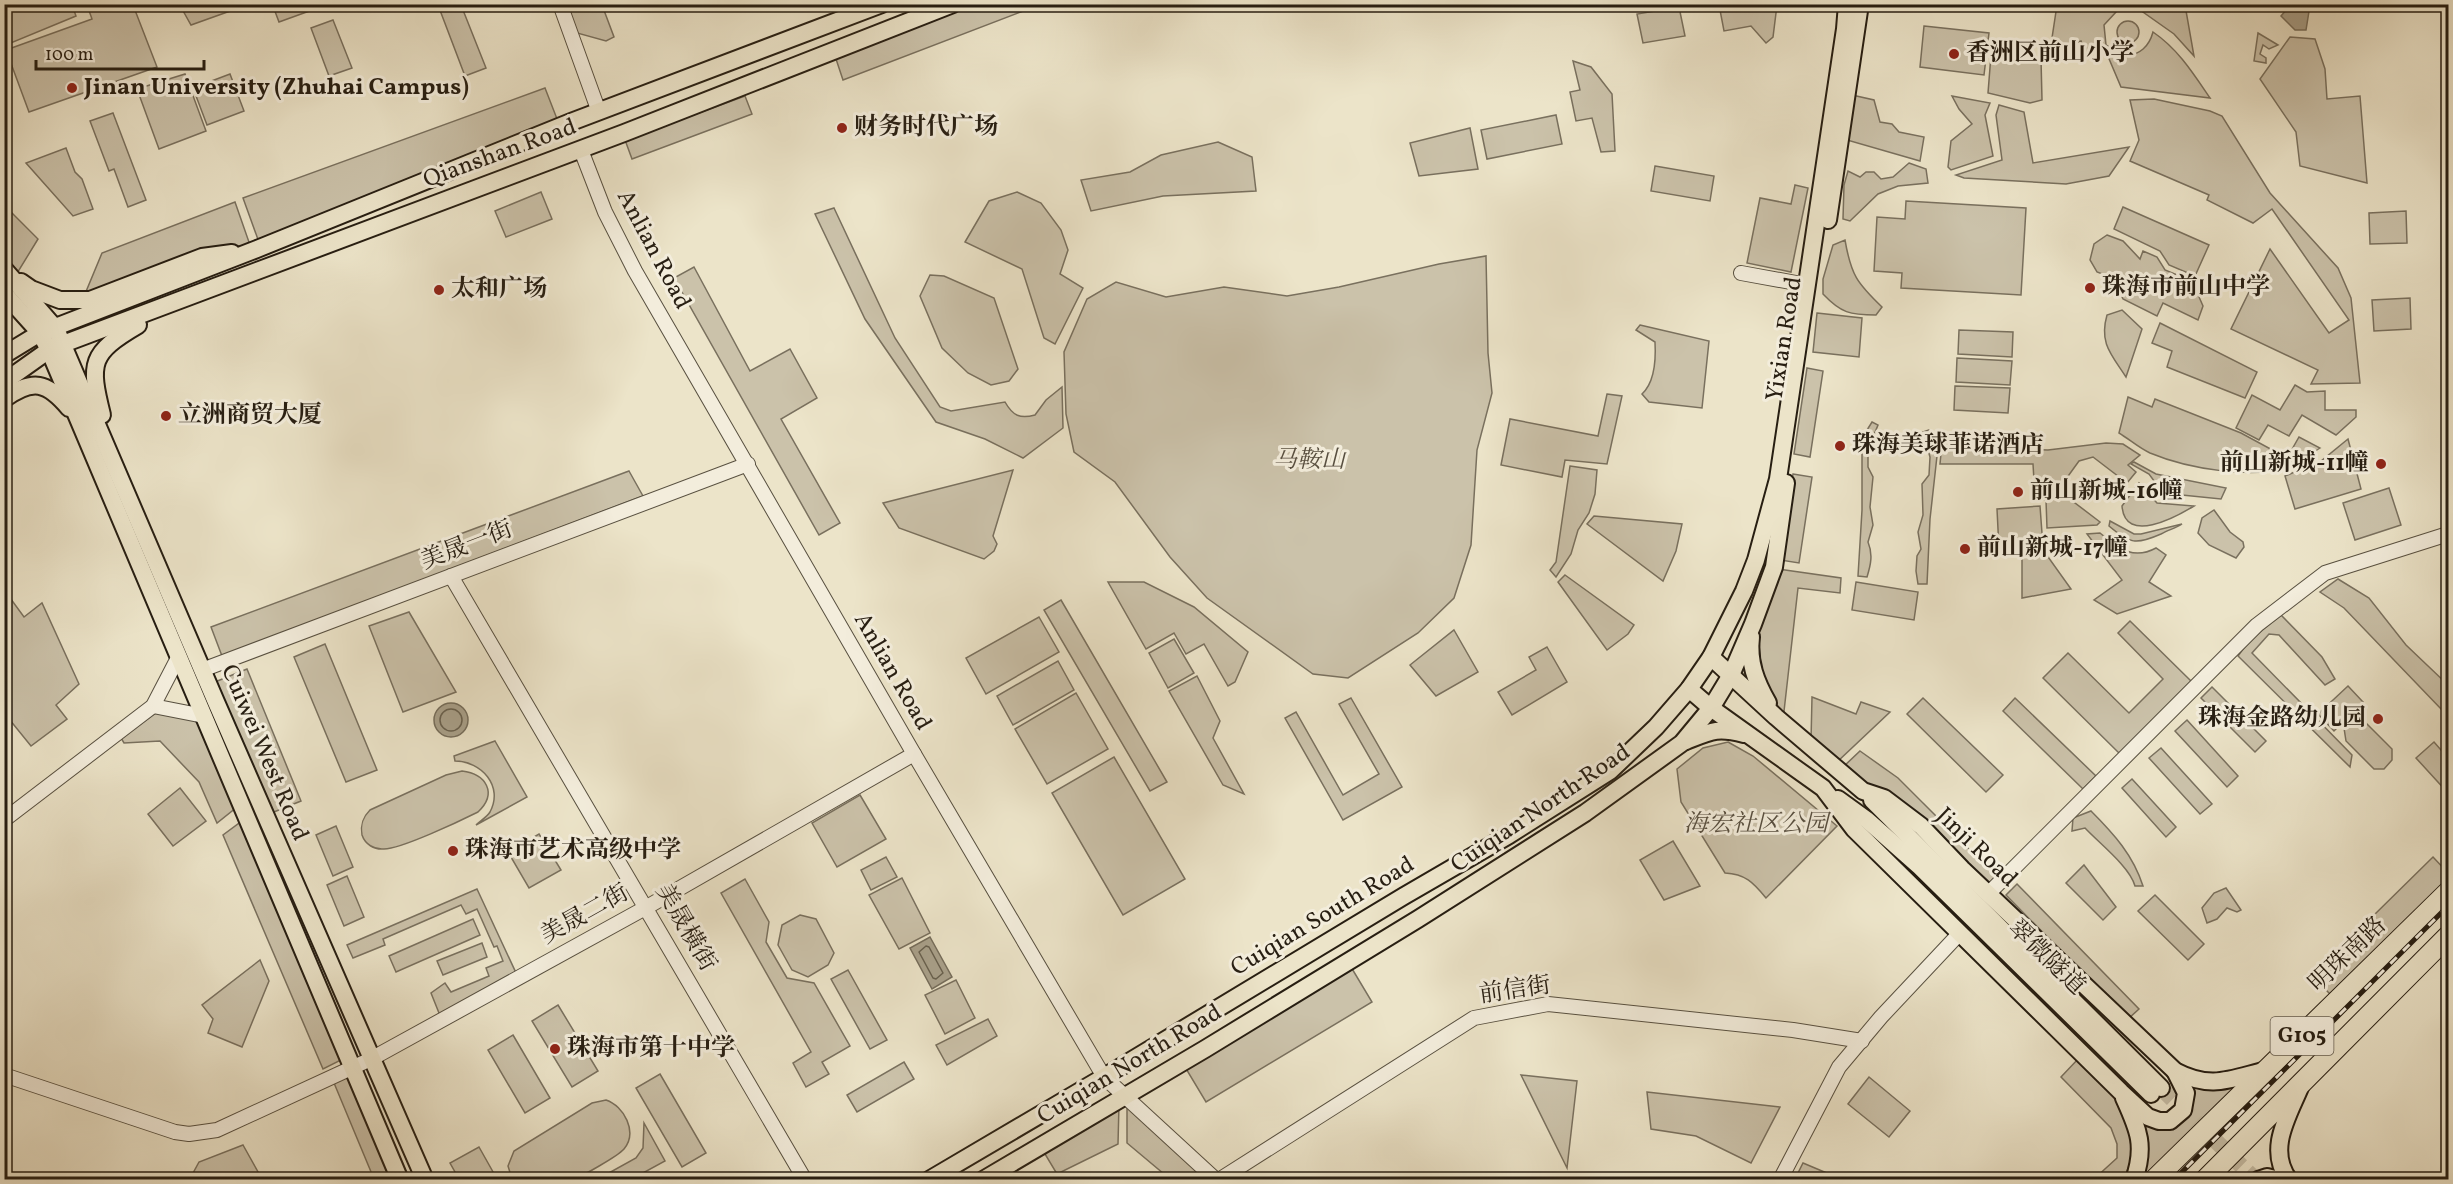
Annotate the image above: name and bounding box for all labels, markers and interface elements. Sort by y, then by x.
scale bar [36,33,204,71]
place label: 香洲区前山小学 [1966,37,2134,71]
text: 100 m [45,43,94,68]
marker: 香洲区前山小学 [1947,47,1961,61]
place label: Jinan University (Zhuhai Campus) [83,71,469,105]
marker: Jinan University (Zhuhai Campus) [65,81,79,95]
street label: Qianshan Road [419,111,581,197]
place label: 财务时代广场 [854,111,998,145]
marker: 财务时代广场 [835,121,849,135]
street label: Anlian Road [607,184,699,316]
place label: 珠海市前山中学 [2102,271,2270,305]
place label: 太和广场 [451,273,547,307]
street label: Yixian Road [1758,274,1812,404]
marker: 珠海市前山中学 [2083,281,2097,295]
marker: 太和广场 [432,283,446,297]
place label: 立洲商贸大厦 [178,399,322,433]
marker: 立洲商贸大厦 [159,409,173,423]
place label: 珠海美球菲诺酒店 [1852,429,2044,463]
marker: 珠海美球菲诺酒店 [1833,439,1847,453]
park label: 马鞍山 [1273,444,1347,478]
place label: 前山新城-11幢 [2220,447,2369,481]
marker: 前山新城-11幢 [2374,457,2388,471]
place label: 前山新城-16幢 [2030,475,2183,509]
marker: 前山新城-16幢 [2011,485,2025,499]
street label: 美晟一街 [416,513,518,579]
place label: 前山新城-17幢 [1977,532,2128,566]
marker: 前山新城-17幢 [1958,542,1972,556]
street label: Anlian Road [845,607,939,737]
street label: Cuiwei West Road [211,660,317,846]
place label: 珠海金路幼儿园 [2198,702,2366,736]
marker: 珠海金路幼儿园 [2371,712,2385,726]
street label: Cuiqian North Road [1444,736,1638,882]
street label: Jinji Road [1927,800,2025,896]
park label: 海宏社区公园 [1684,808,1832,842]
place label: 珠海市艺术高级中学 [465,834,681,868]
marker: 珠海市艺术高级中学 [446,844,460,858]
street label: Cuiqian South Road [1225,849,1421,985]
street label: 美晟二街 [535,877,635,953]
street label: 美晟橫街 [646,878,724,978]
street label: 明珠南路 [2302,909,2394,1001]
street label: 翠微隧道 [2000,912,2092,1004]
street label: 前信街 [1477,969,1553,1013]
street label: Cuiqian North Road [1031,996,1229,1134]
road number: G105 [2270,1017,2334,1055]
place label: 珠海市第十中学 [567,1032,735,1066]
marker: 珠海市第十中学 [548,1042,562,1056]

